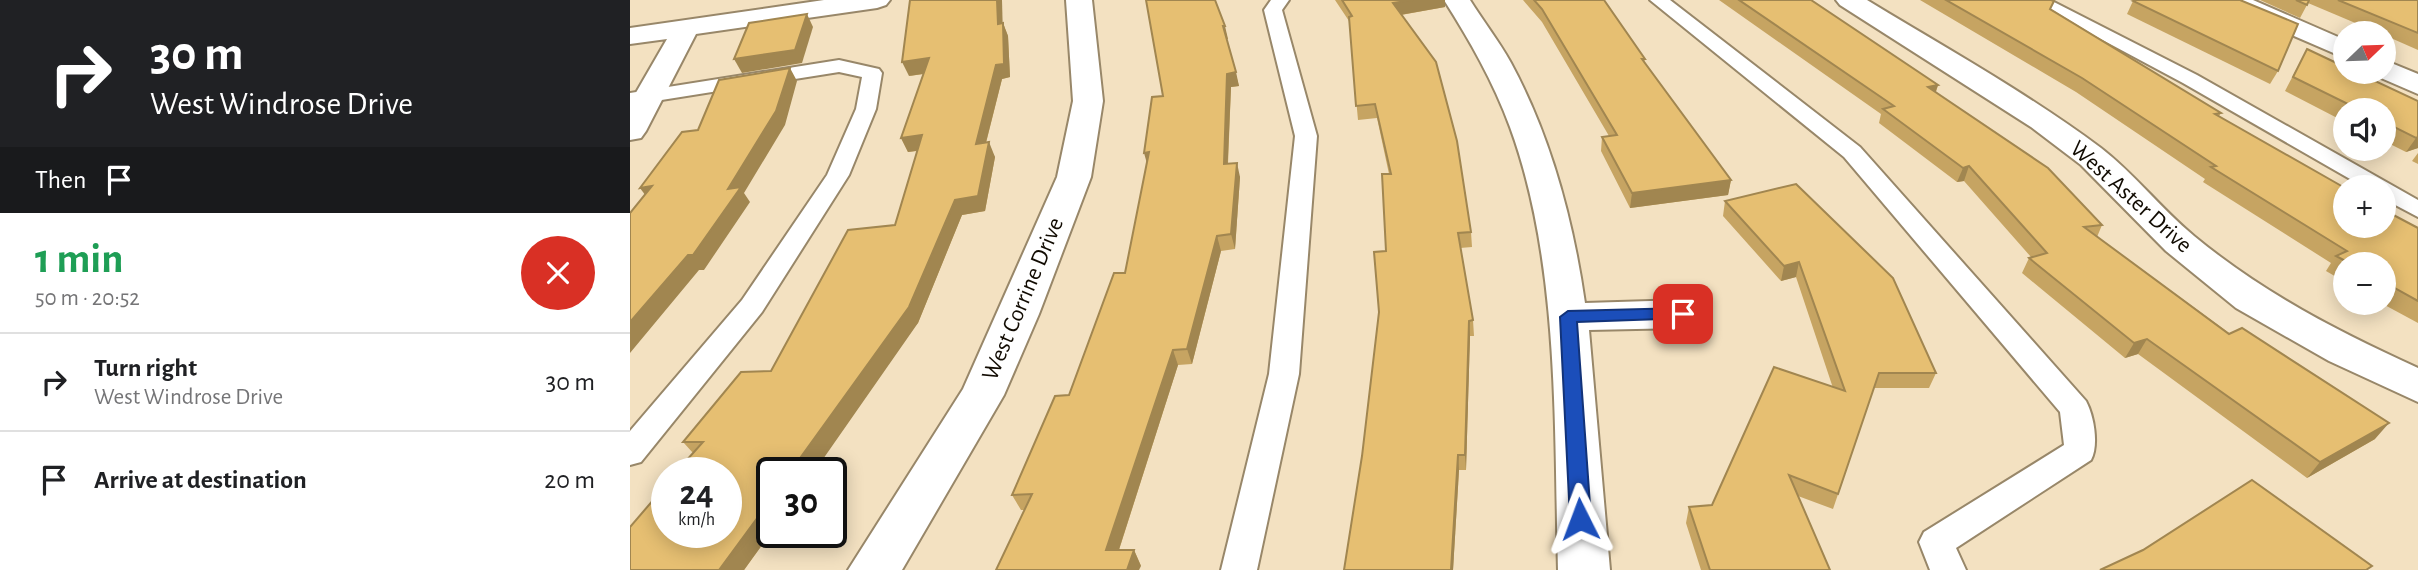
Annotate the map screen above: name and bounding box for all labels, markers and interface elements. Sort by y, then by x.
north arrow [2333,21,2396,84]
map controls [2333,21,2396,315]
icon: right [35,28,126,119]
text: 30 m [150,30,244,79]
text: West Windrose Drive [150,88,413,120]
button: sound [2333,98,2396,161]
street label: West Aster Drive [2065,136,2197,258]
icon: arrive [100,161,138,199]
text: Then [35,167,86,193]
button: + [2333,175,2396,238]
street label: West Corrine Drive [978,214,1068,384]
button: close [521,236,595,310]
text: 1 min [35,238,124,280]
button: − [2333,252,2396,315]
pin [1653,284,1713,344]
text: 50 m · 20:52 [35,287,140,310]
icon: arrive [1664,295,1702,333]
text: Turn right [94,355,197,381]
icon: right [35,363,73,401]
text: 30 m [545,369,595,395]
text: West Windrose Drive [94,386,283,409]
speed limit sign: 30 [756,457,847,548]
icon: arrive [35,461,73,499]
text: Arrive at destination [94,467,307,493]
text: 20 m [544,467,595,493]
text: 24 [679,476,714,511]
position arrow [1543,482,1617,556]
text: km/h [678,511,715,529]

